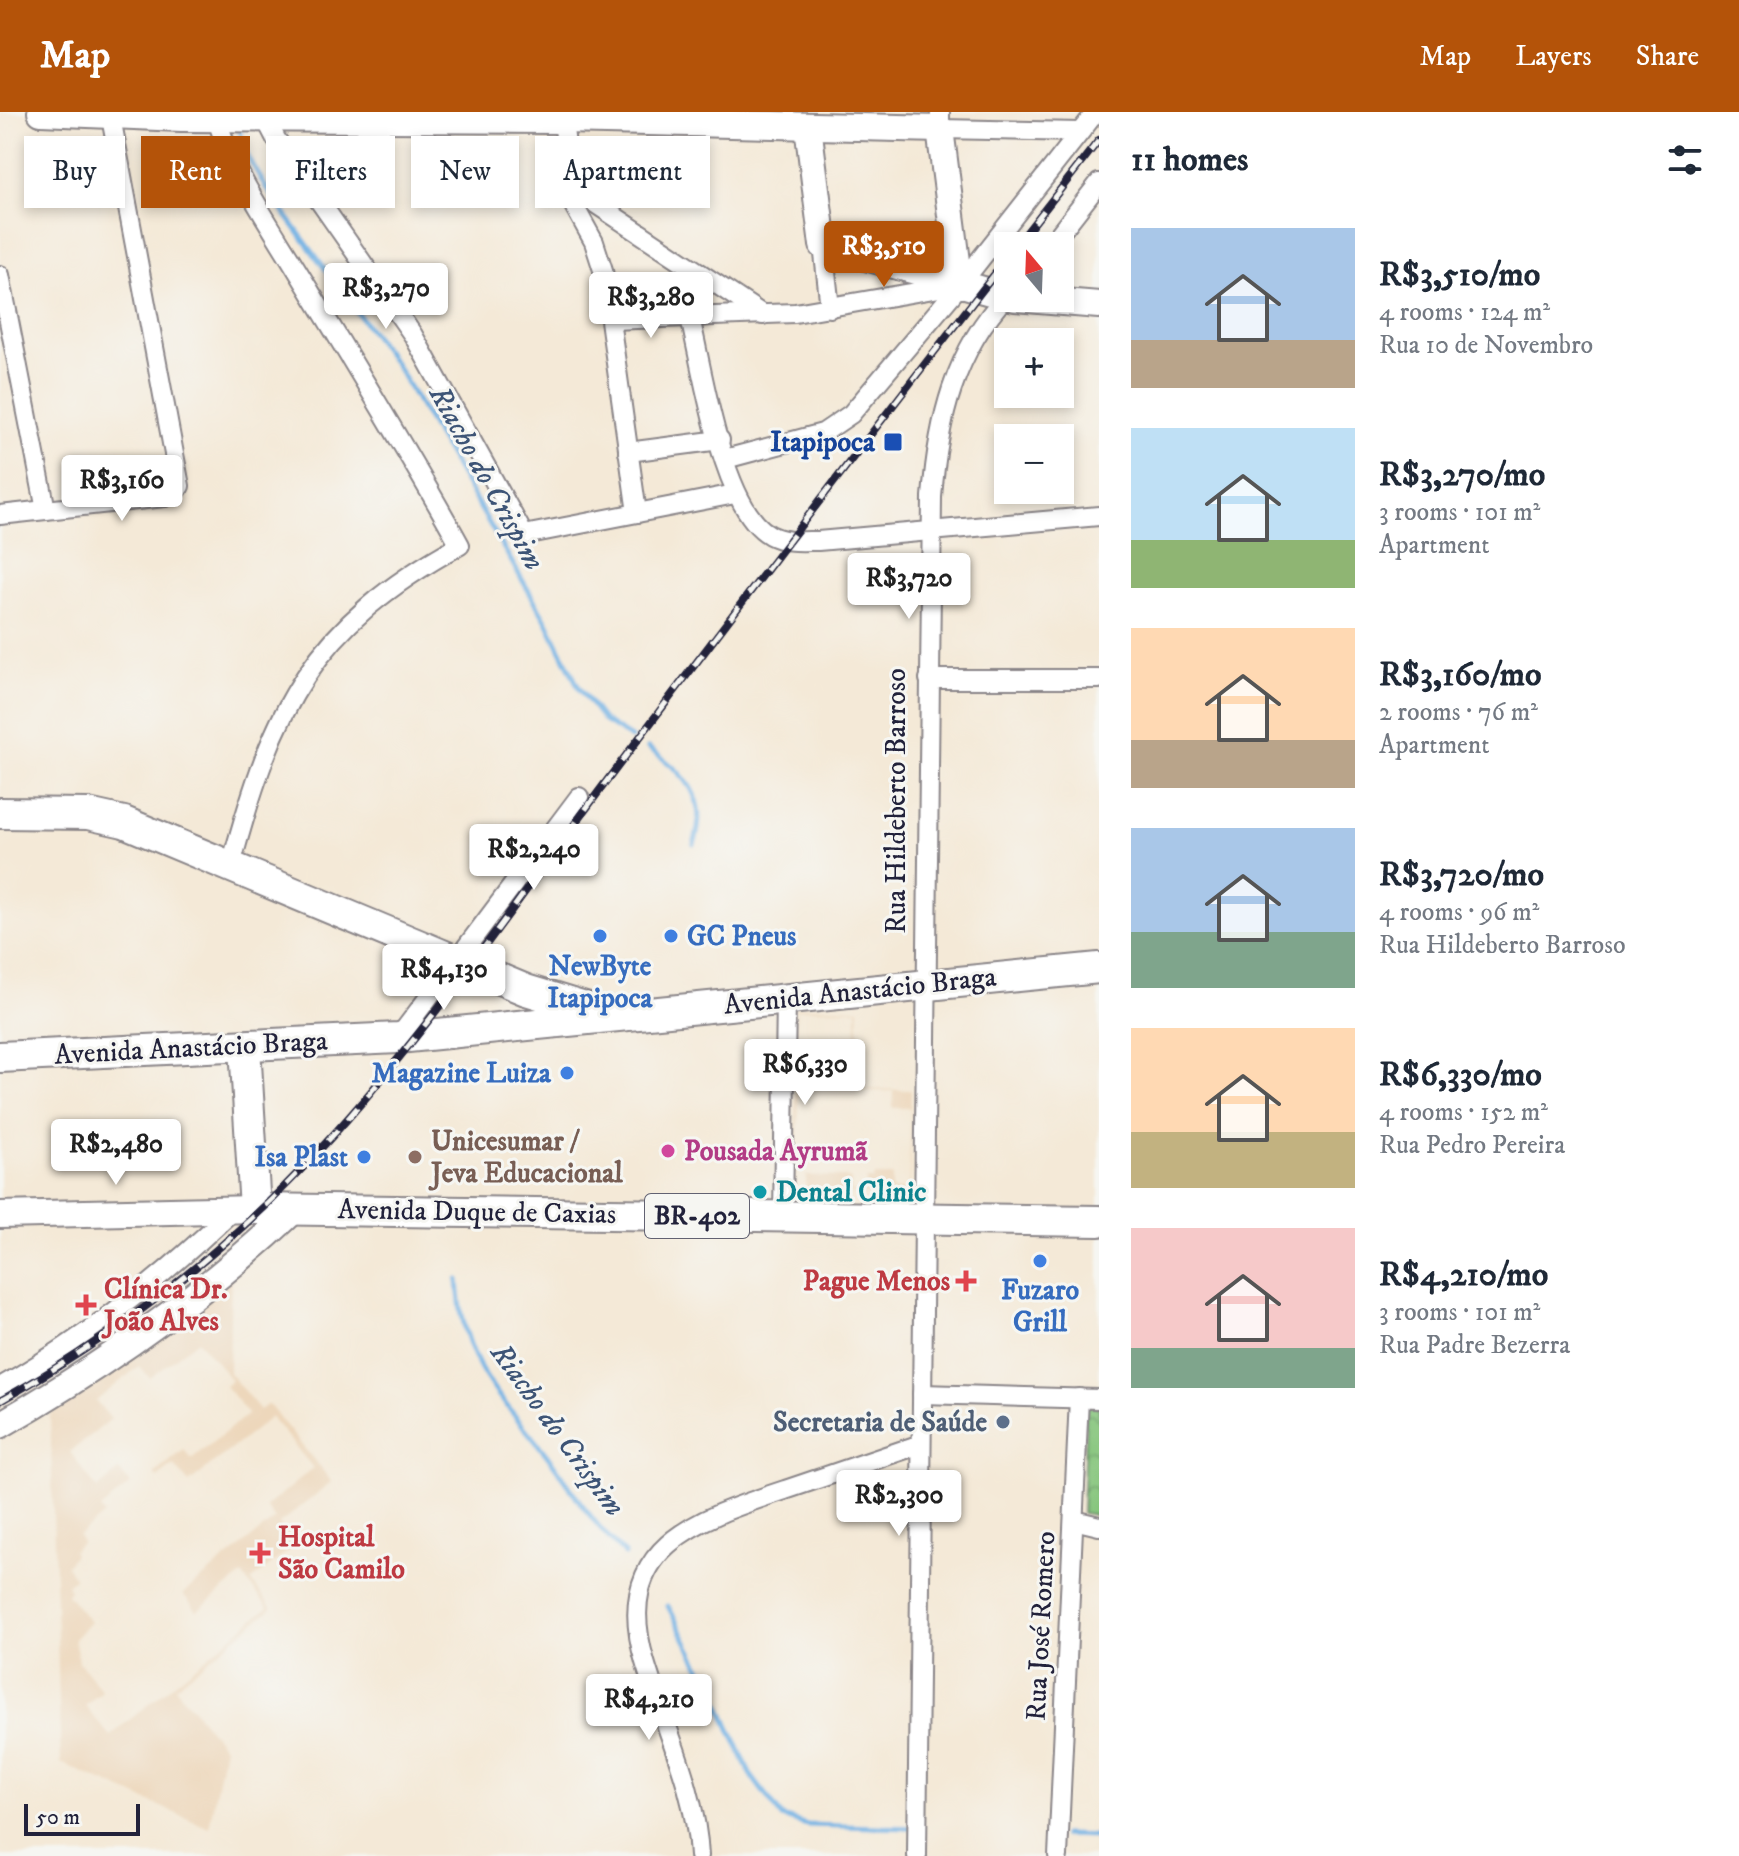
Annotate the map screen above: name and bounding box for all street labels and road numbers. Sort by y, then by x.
street label: Rua Hildeberto Barroso [879,668,914,934]
street label: Avenida Anastácio Braga [722,959,998,1023]
street label: Avenida Anastácio Braga [53,1023,329,1073]
street label: Avenida Duque de Caxias [337,1192,617,1232]
road number: BR-402 [645,1194,749,1238]
street label: Rua José Romero [1019,1530,1063,1722]

